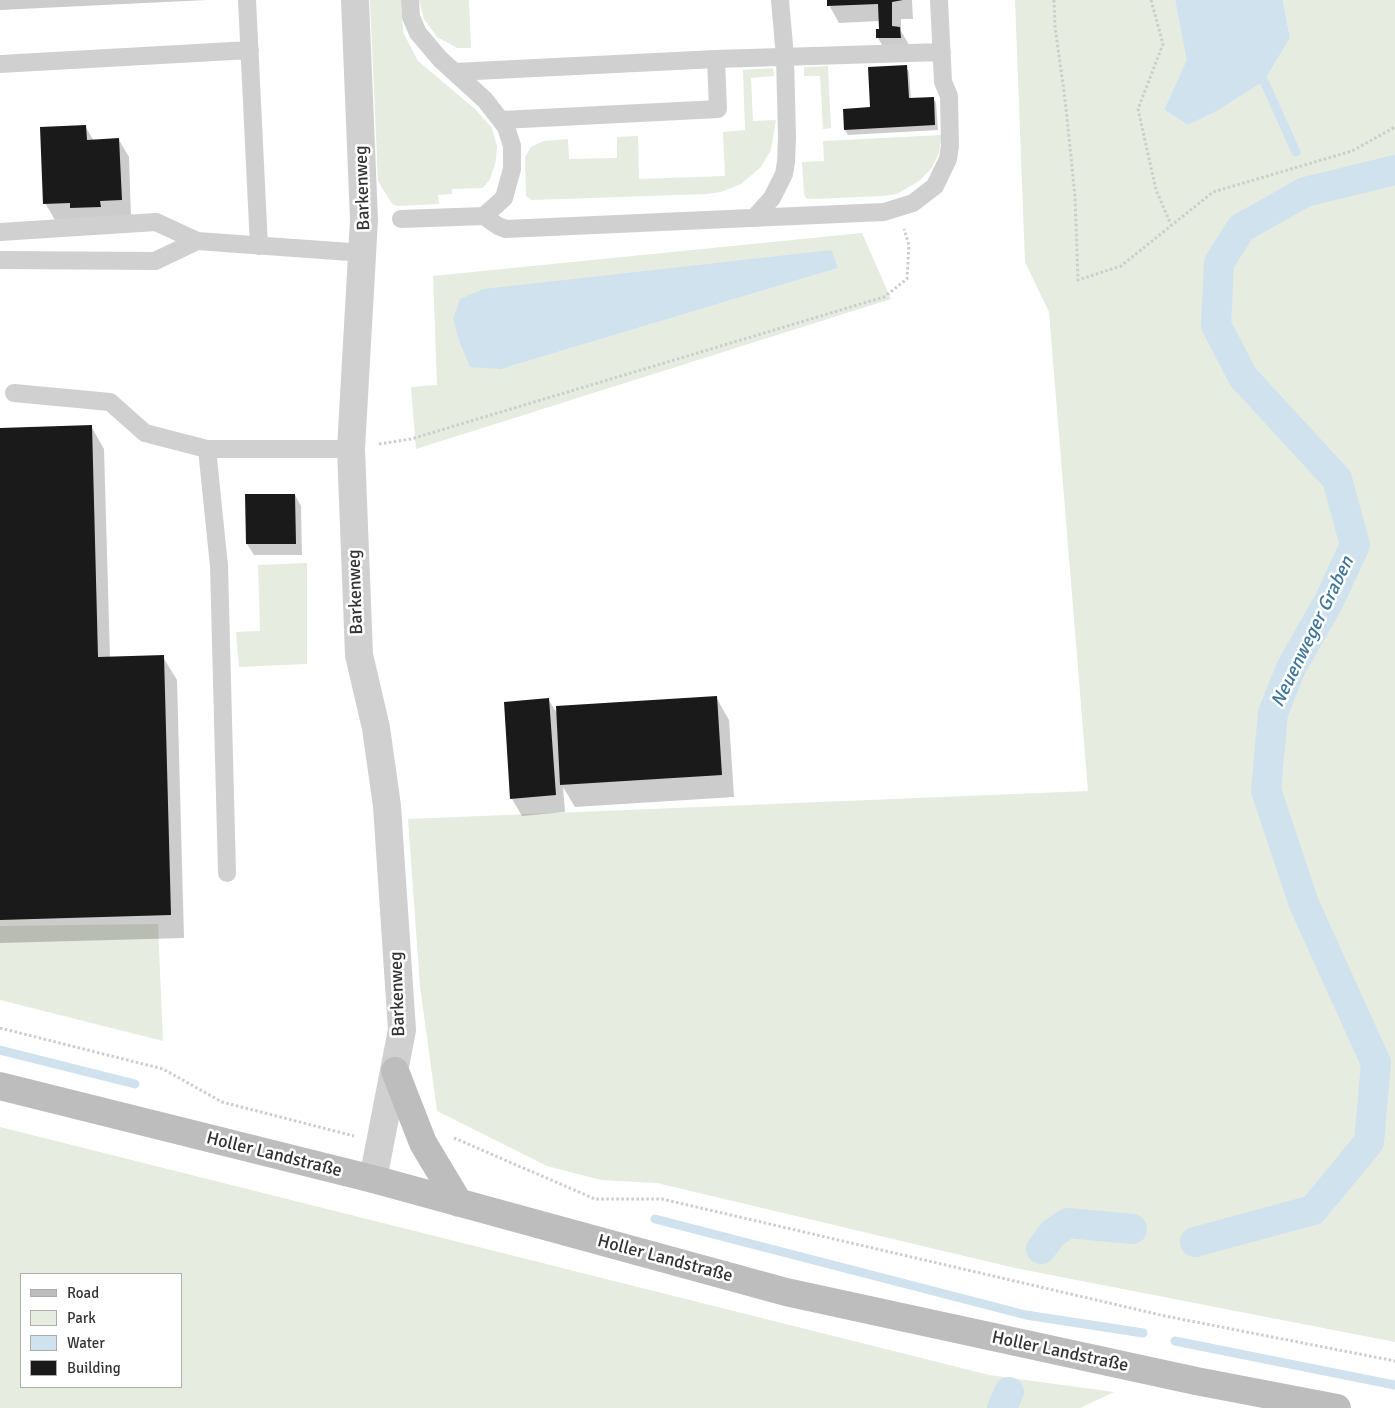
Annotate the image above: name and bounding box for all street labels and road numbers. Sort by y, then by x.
street label: Barkenweg [351,145,375,231]
street label: Barkenweg [344,549,368,635]
street label: Barkenweg [386,951,410,1037]
street label: Holler Landstraße [204,1128,344,1182]
street label: Holler Landstraße [595,1231,735,1287]
street label: Holler Landstraße [990,1327,1130,1377]

